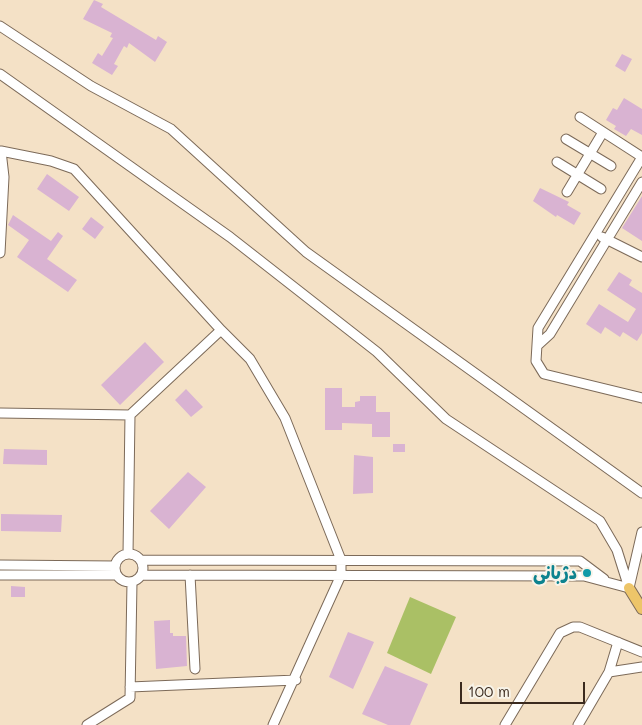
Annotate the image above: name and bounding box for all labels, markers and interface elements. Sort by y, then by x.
place label: دژبانی [533,562,577,584]
marker: دژبانی [581,567,593,579]
scale bar [462,672,587,704]
text: 100 m [468,681,510,701]

